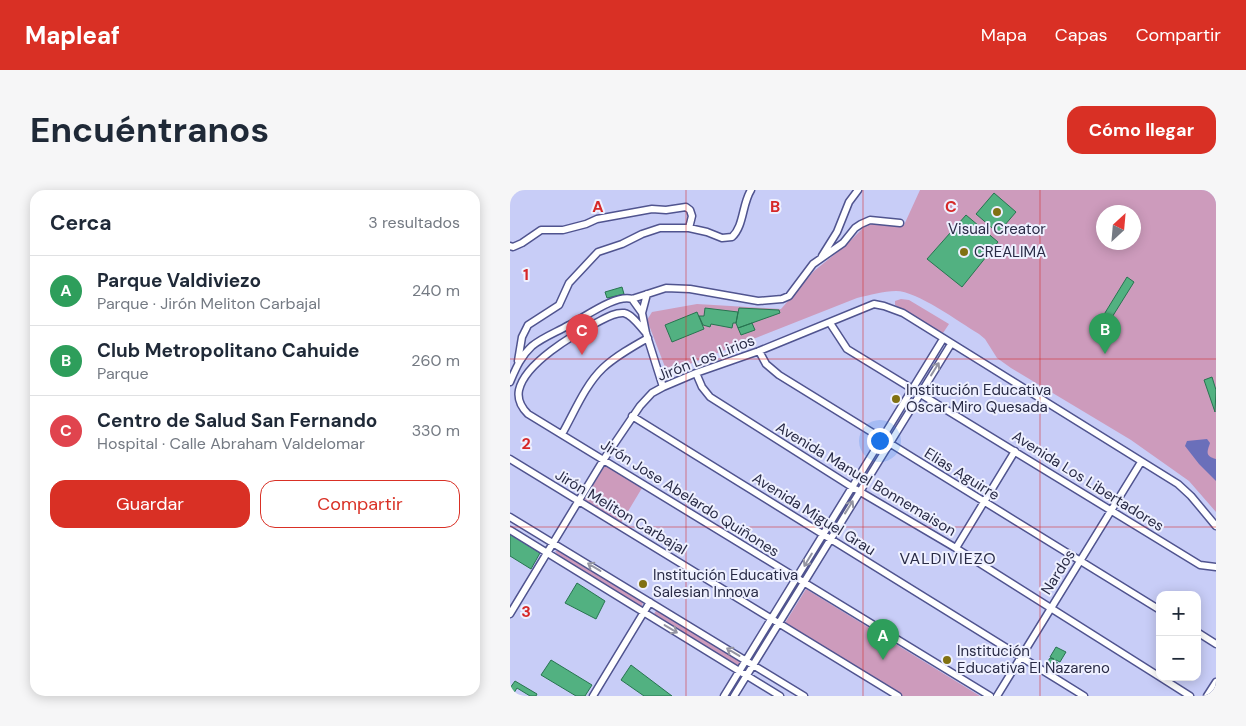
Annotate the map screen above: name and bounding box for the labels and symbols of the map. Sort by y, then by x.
text: A [592,196,604,217]
text: B [770,196,780,217]
text: C [945,196,957,217]
north arrow [1096,205,1141,250]
marker: Visual Creator [991,206,1003,218]
place label: Visual Creator [948,219,1046,239]
place label: CREALIMA [974,242,1046,262]
marker: CREALIMA [958,246,970,258]
text: 1 [523,264,529,285]
pin: B [1089,313,1121,354]
pin: C [566,314,598,355]
street label: Jirón Los Lirios [654,330,758,386]
one-way arrow [930,363,940,377]
place label: Institución Educativa Oscar Miro Quesada [906,380,1051,417]
marker: Institución Educativa Oscar Miro Quesada [890,393,902,405]
street label: Avenida Manuel Bonnemaison [772,417,960,541]
street label: Avenida Los Libertadores [1008,426,1168,536]
your location [867,428,893,454]
text: 2 [521,433,531,454]
street label: Jirón Jose Abelardo Quiñones [597,435,783,561]
street label: Elias Aguirre [921,443,1003,505]
street label: Jirón Meliton Carbajal [551,465,691,559]
street label: Avenida Miguel Grau [749,468,879,560]
one-way arrow [845,501,855,515]
street label: Nardos [1036,546,1080,598]
district label: VALDIVIEZO [899,548,997,569]
one-way arrow [802,552,812,566]
one-way arrow [587,562,601,572]
place label: Institución Educativa Salesian Innova [653,565,798,602]
marker: Institución Educativa Salesian Innova [637,578,649,590]
text: 3 [521,601,531,622]
pin: A [867,619,899,660]
one-way arrow [664,624,678,634]
place label: Institución Educativa El Nazareno [957,641,1110,678]
one-way arrow [726,646,740,656]
marker: Institución Educativa El Nazareno [941,654,953,666]

